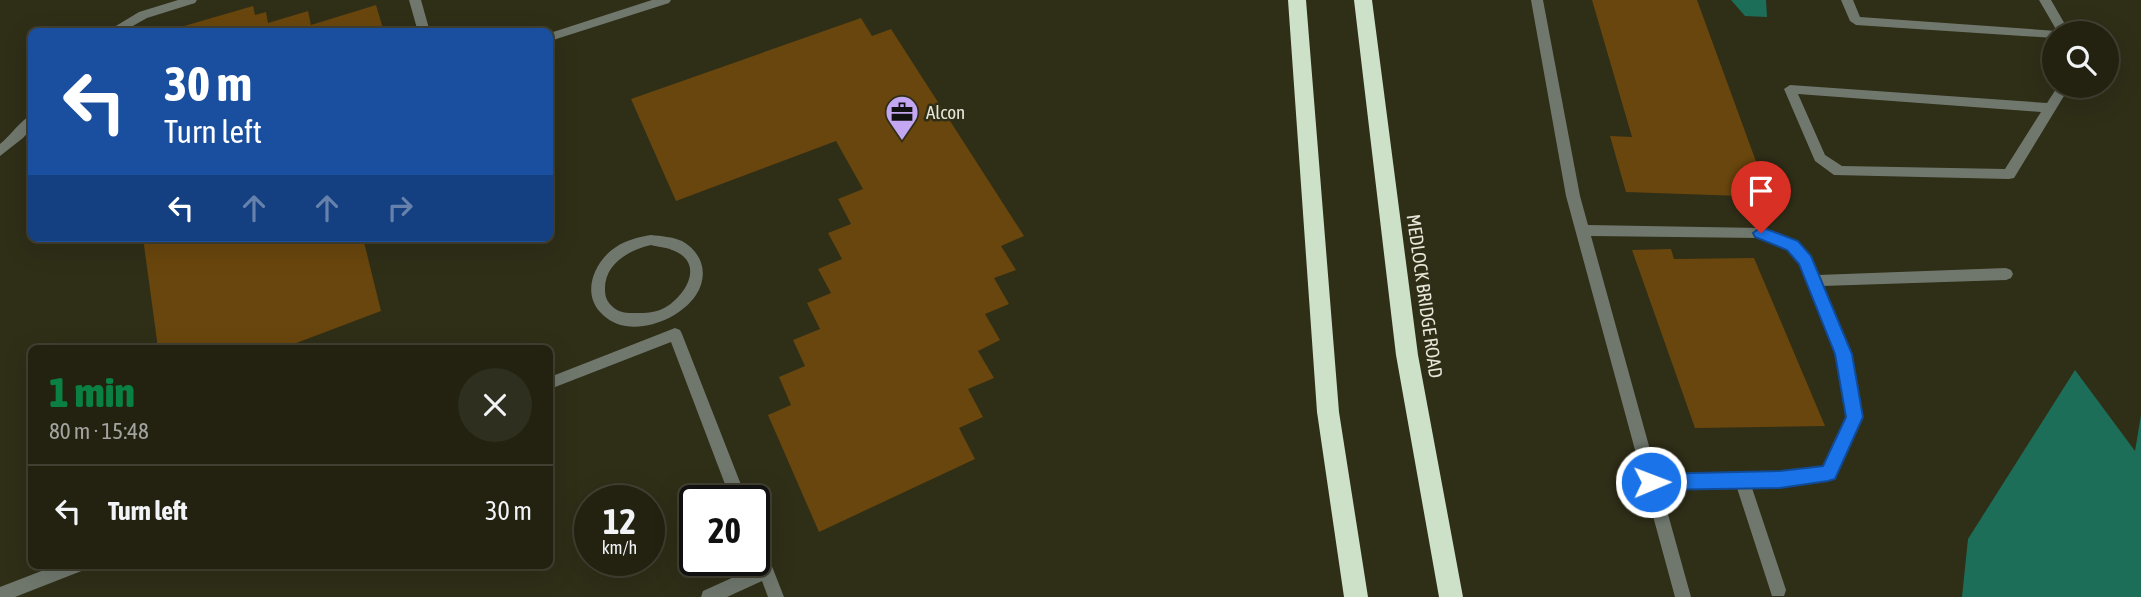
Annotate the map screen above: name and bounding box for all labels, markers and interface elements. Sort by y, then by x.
map controls [2042,21,2119,98]
button: search [2042,21,2119,98]
text: 30 m [164,55,252,111]
icon: left [49,56,140,147]
office icon: Alcon [883,93,921,142]
place label: Alcon [926,101,965,123]
text: Turn left [164,113,262,150]
pin [1731,161,1791,233]
icon: arrive [1742,172,1780,210]
icon: left [162,189,200,227]
icon: ahead [235,189,273,227]
icon: ahead [308,189,346,227]
icon: right [381,189,419,227]
street label: MEDLOCK BRIDGE ROAD [1403,213,1447,379]
text: 1 min [49,368,135,416]
button: close [458,368,532,442]
text: 80 m · 15:48 [49,418,149,444]
position arrow [1614,445,1688,519]
speed limit sign: 20 [679,485,770,576]
icon: left [49,492,87,530]
text: Turn left [108,496,188,526]
text: 30 m [485,496,532,526]
text: 12 [603,501,636,541]
text: km/h [602,537,637,558]

